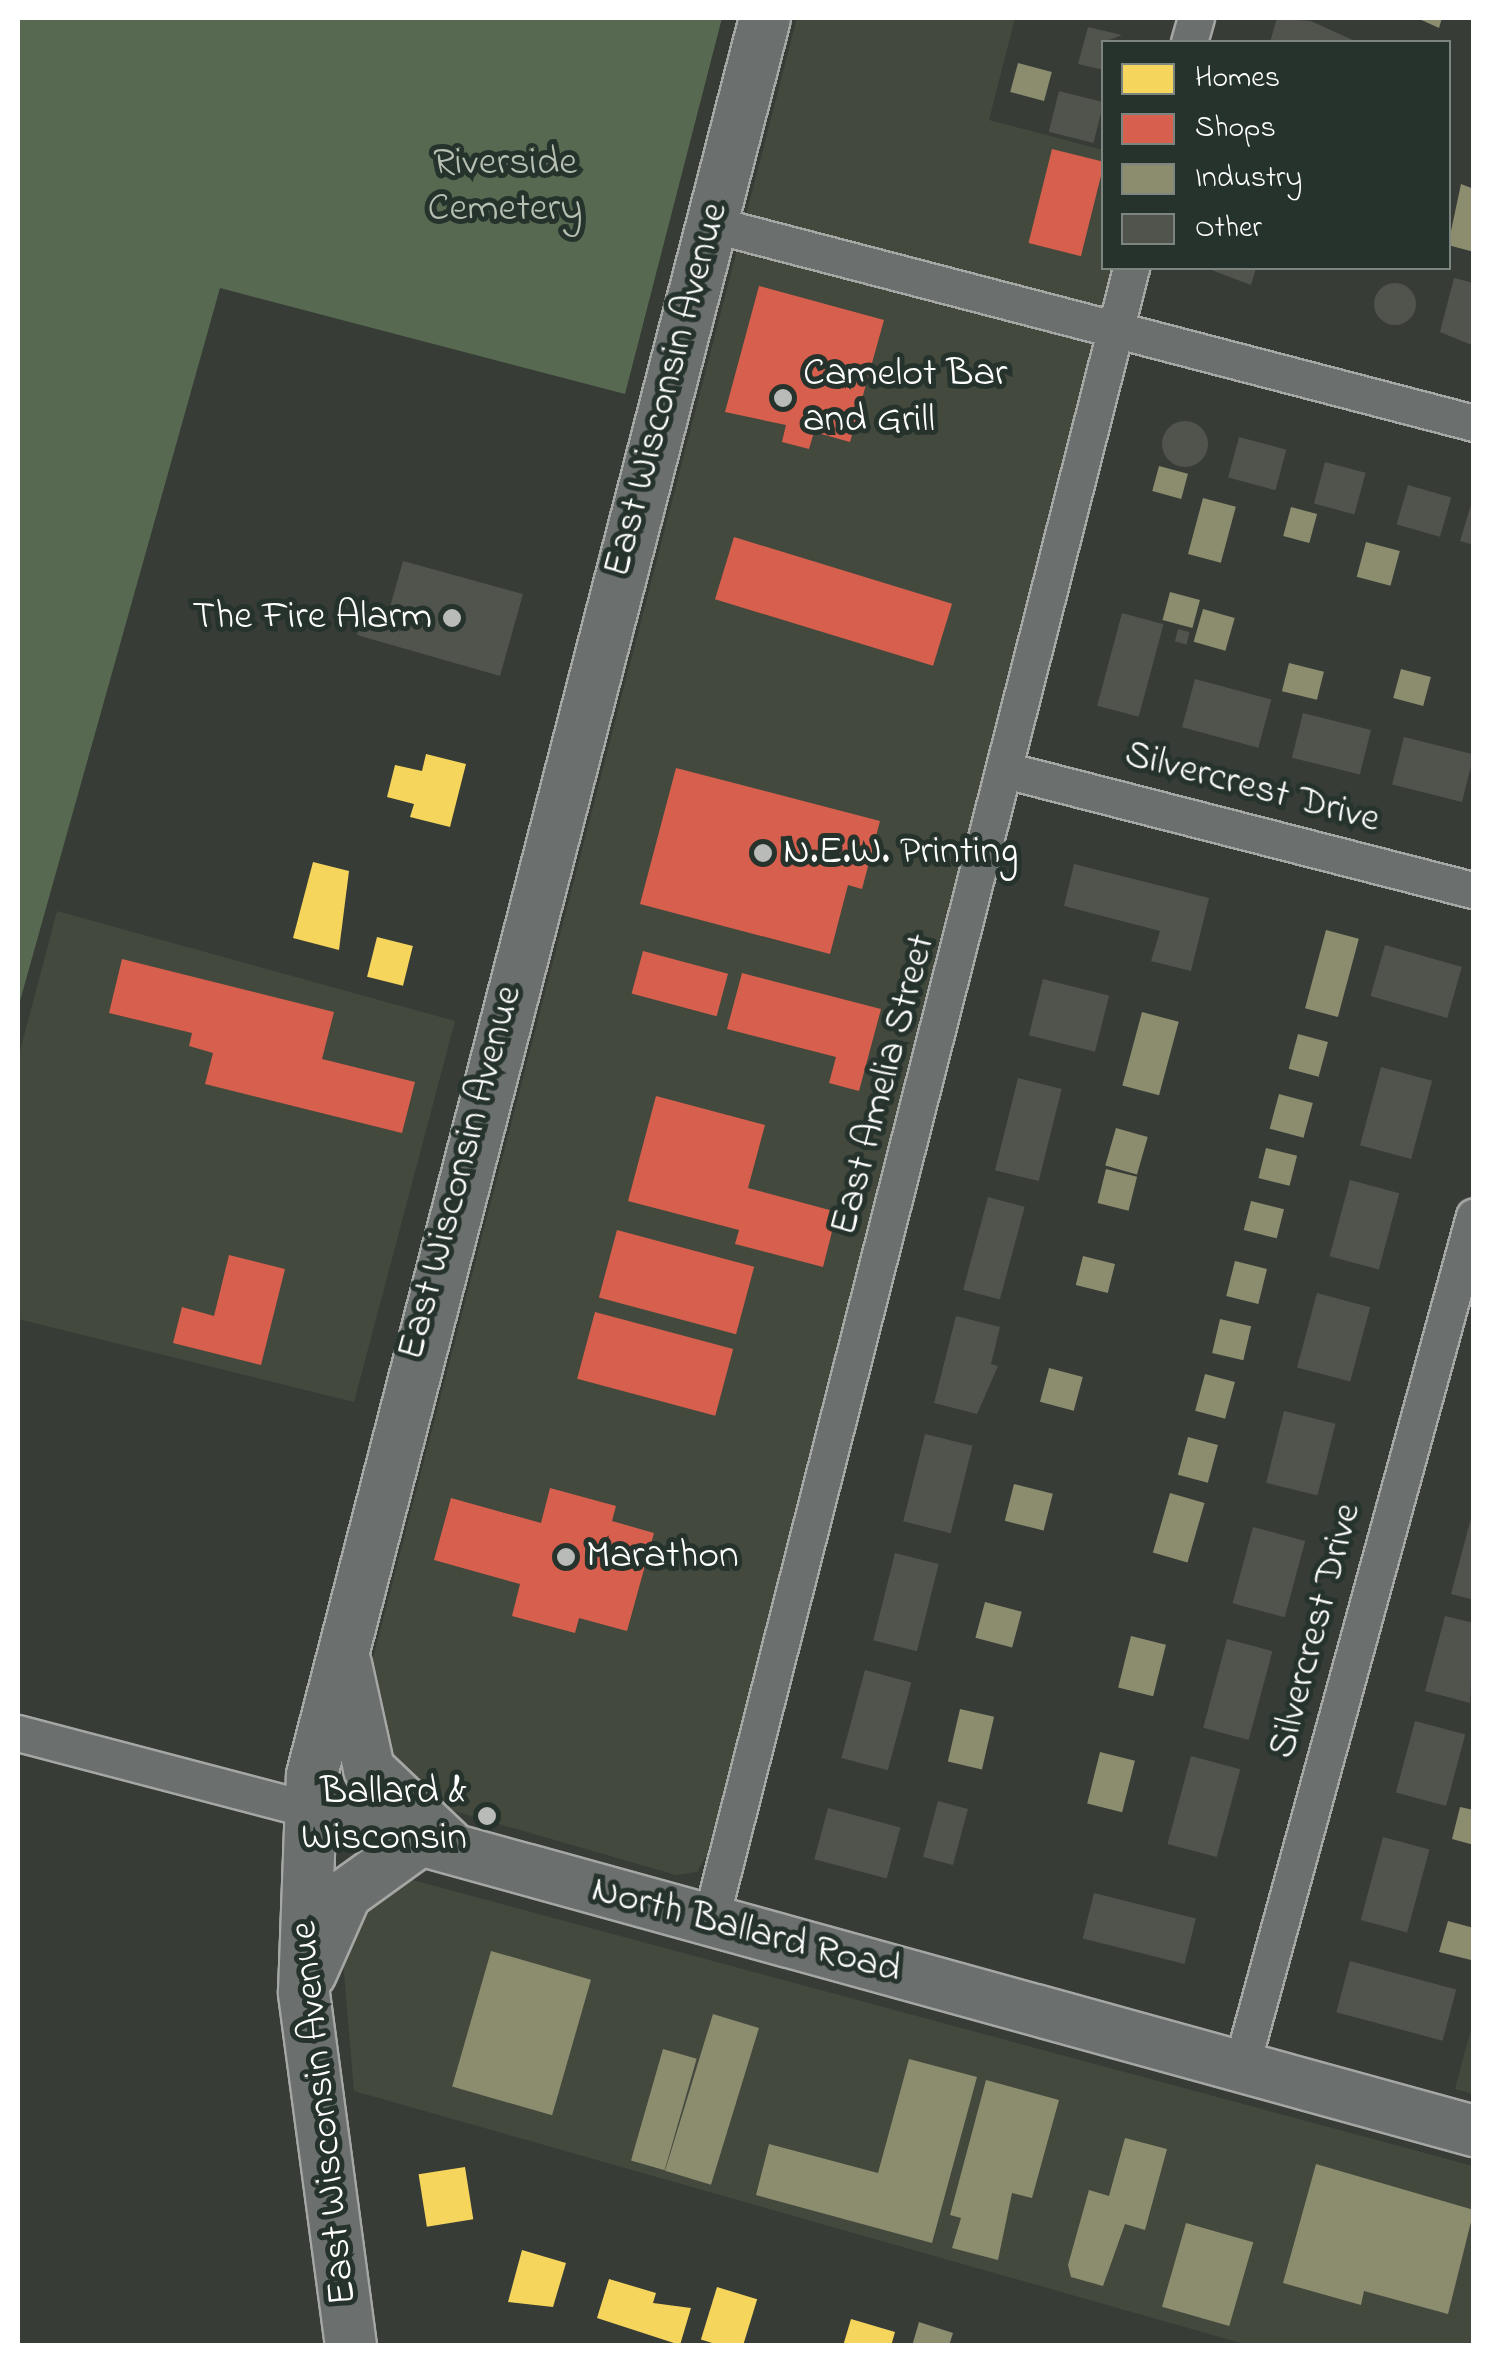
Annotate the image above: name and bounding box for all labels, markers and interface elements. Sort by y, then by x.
legend [1101,40,1451,270]
text: Homes [1195,57,1280,101]
text: Shops [1195,107,1276,151]
park label: Riverside Cemetery [428,140,582,234]
text: Industry [1195,157,1302,201]
street label: East Wisconsin Avenue [594,198,740,582]
text: Other [1195,207,1262,251]
place label: Camelot Bar and Grill [803,351,1007,445]
marker: Camelot Bar and Grill [772,387,794,409]
place label: The Fire Alarm [192,594,432,642]
marker: The Fire Alarm [441,607,463,629]
street label: Silvercrest Drive [1119,731,1385,845]
place label: N.E.W. Printing [783,829,1018,877]
marker: N.E.W. Printing [752,842,774,864]
street label: East Amelia Street [821,929,947,1241]
street label: East Wisconsin Avenue [388,981,534,1365]
street label: Silvercrest Drive [1259,1498,1373,1764]
place label: Marathon [586,1533,739,1581]
marker: Marathon [555,1546,577,1568]
place label: Ballard & Wisconsin [301,1769,467,1863]
marker: Ballard & Wisconsin [476,1805,498,1827]
street label: North Ballard Road [586,1867,906,1995]
street label: East Wisconsin Avenue [281,1919,369,2307]

